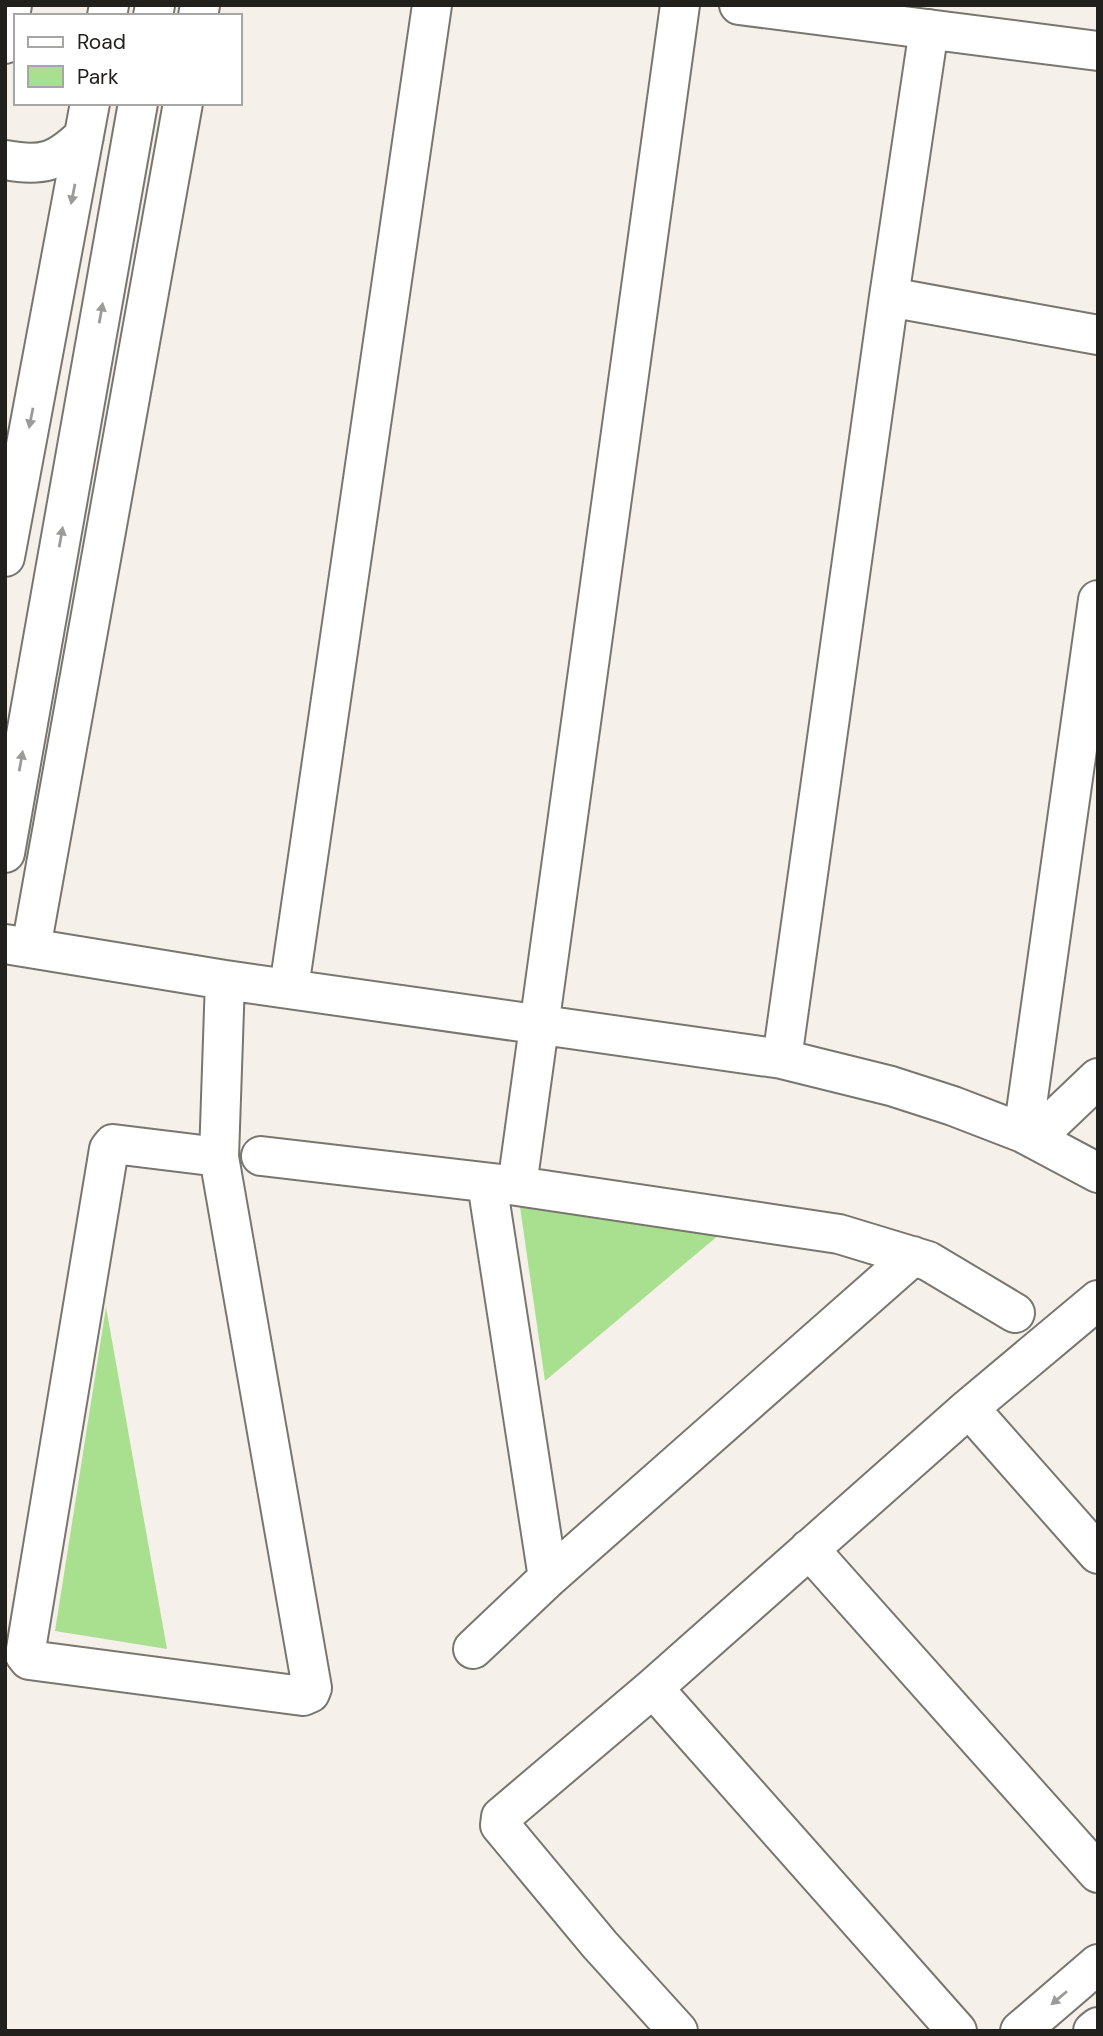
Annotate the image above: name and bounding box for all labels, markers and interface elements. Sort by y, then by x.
legend [14,14,242,105]
text: Road [77,28,126,56]
text: Park [77,63,119,91]
one-way arrow [68,183,79,205]
one-way arrow [96,302,107,324]
one-way arrow [26,407,37,429]
one-way arrow [56,526,67,548]
one-way arrow [16,750,27,772]
one-way arrow [1050,1990,1068,2006]

